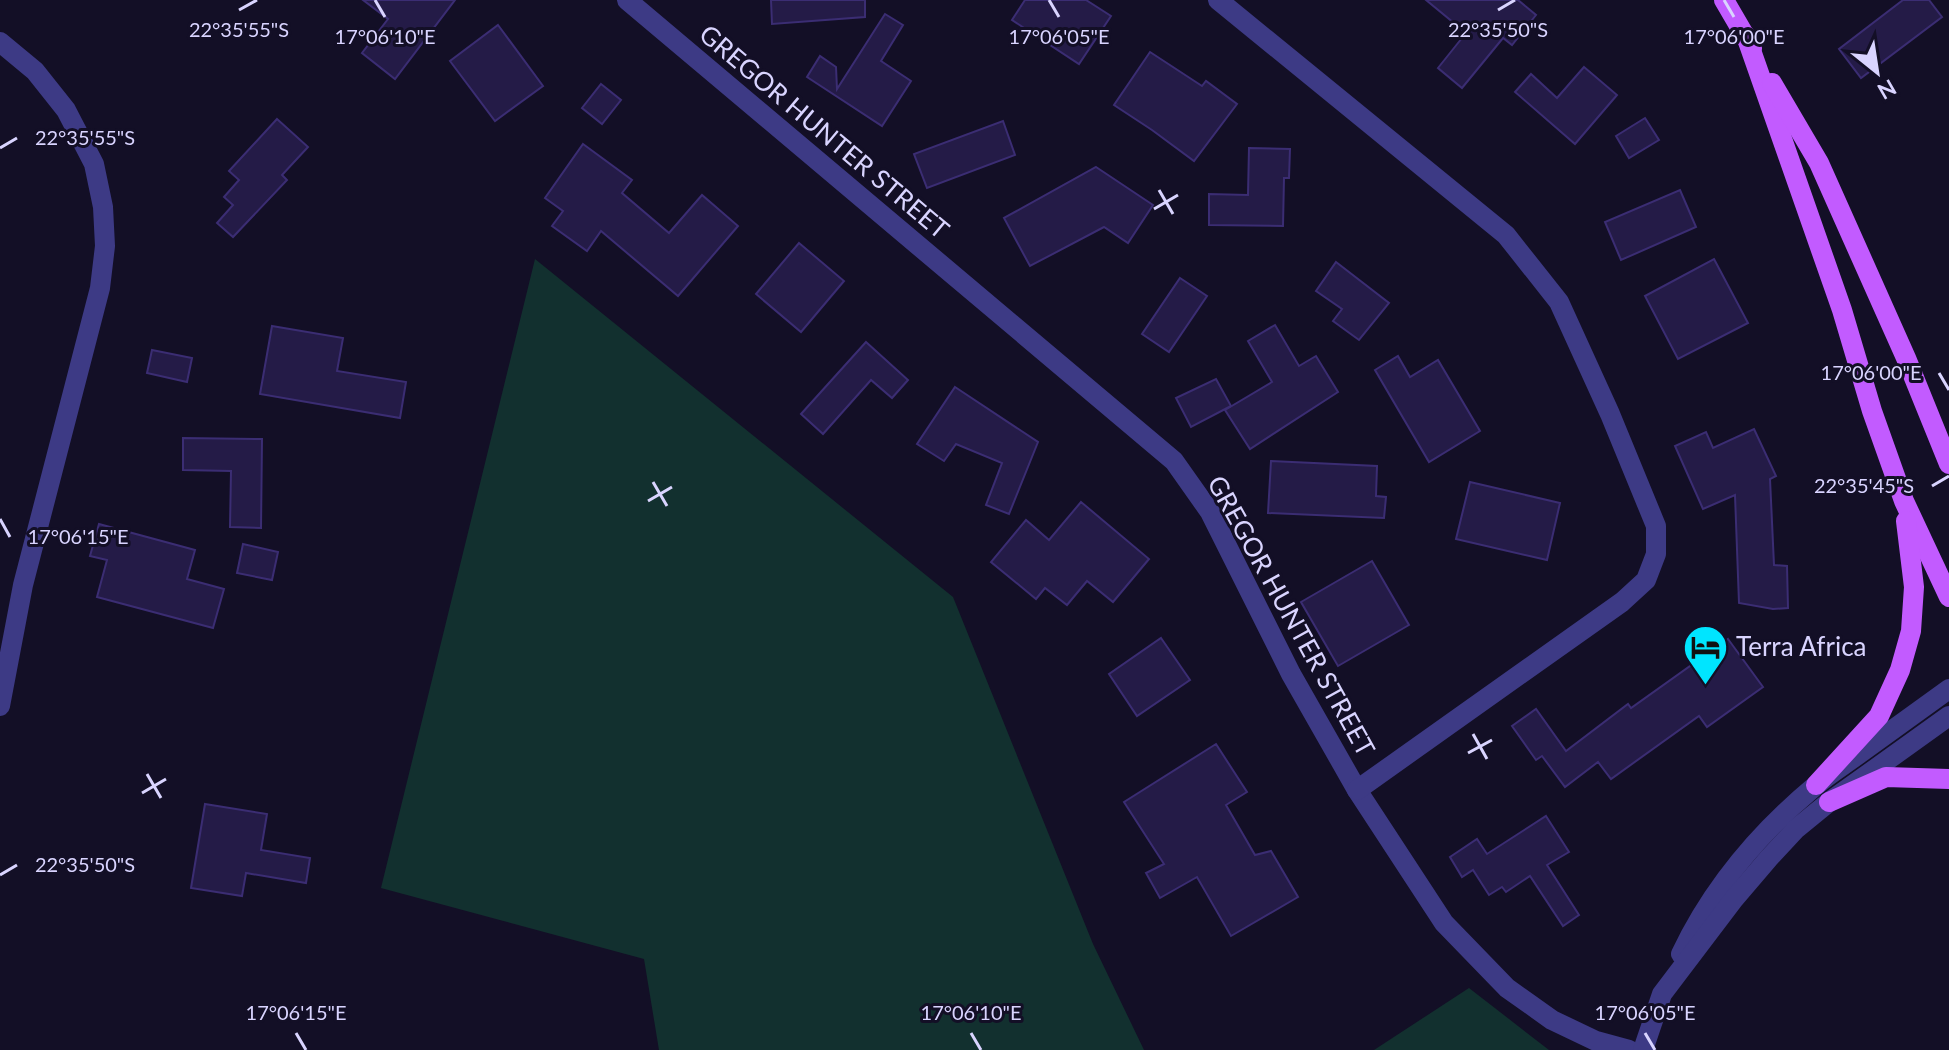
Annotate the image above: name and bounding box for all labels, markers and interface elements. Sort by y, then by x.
text: 22°35'55"S [189,17,289,41]
street label: GREGOR HUNTER STREET [693,17,956,245]
text: 22°35'50"S [1448,17,1548,41]
text: 17°06'10"E [335,24,435,48]
text: 17°06'05"E [1009,24,1109,48]
text: 17°06'00"E [1684,24,1784,48]
north arrow [1837,32,1917,112]
text: N [1873,74,1901,106]
text: 22°35'55"S [35,125,135,149]
text: 17°06'00"E [1821,360,1921,384]
street label: GREGOR HUNTER STREET [1201,470,1382,761]
text: 22°35'45"S [1814,473,1914,497]
text: 17°06'15"E [28,524,128,548]
hotel icon: Terra Africa [1681,623,1729,686]
place label: Terra Africa [1736,630,1867,662]
text: 22°35'50"S [35,852,135,876]
text: 17°06'15"E [246,1000,346,1024]
text: 17°06'10"E [921,1000,1021,1024]
text: 17°06'05"E [1595,1000,1695,1024]

